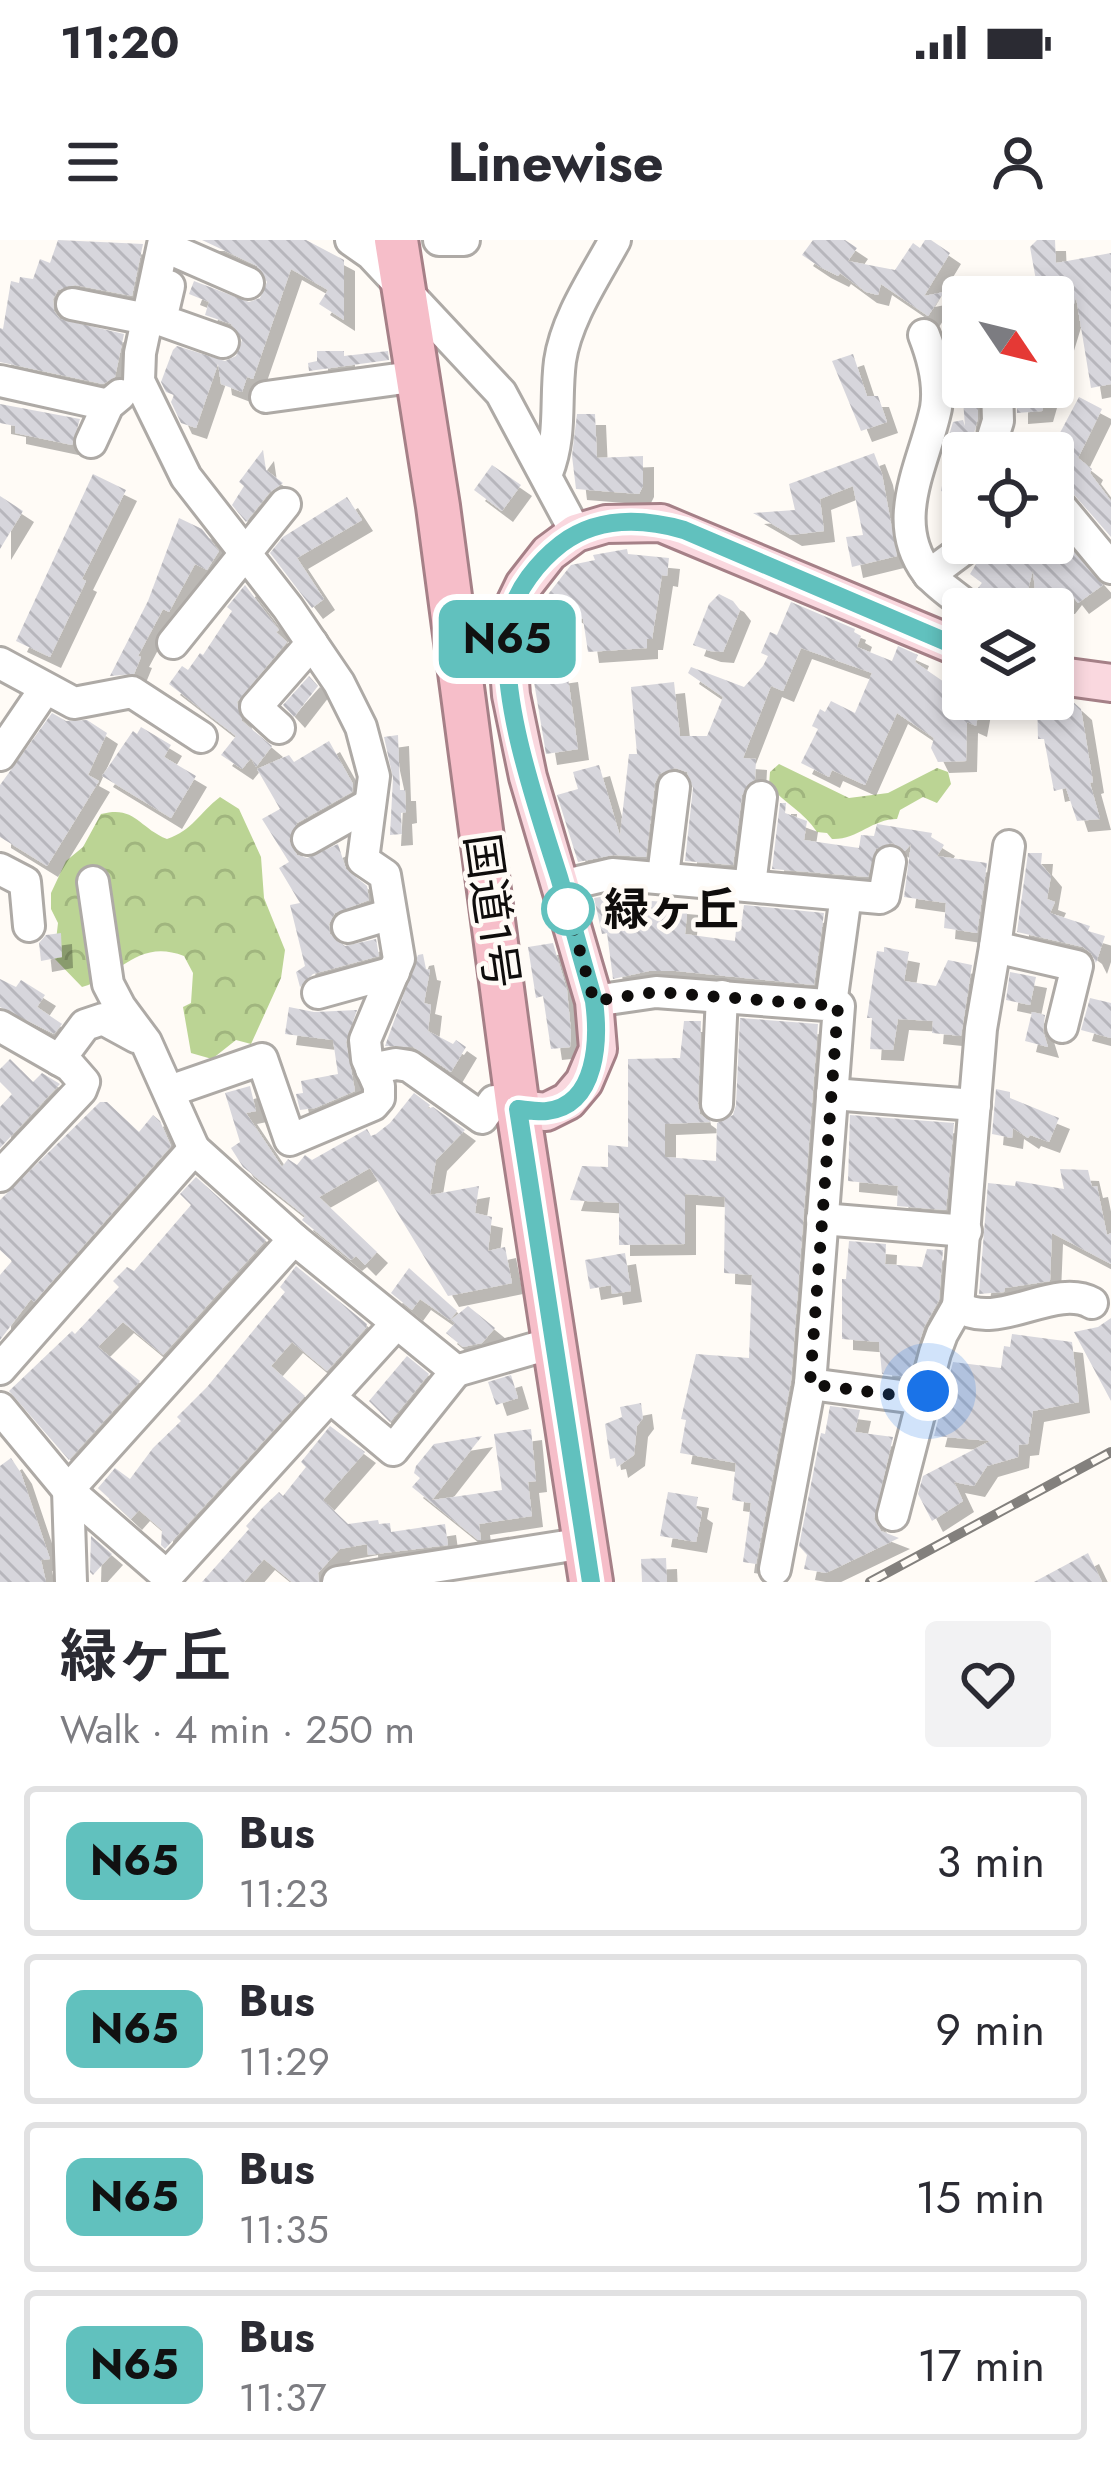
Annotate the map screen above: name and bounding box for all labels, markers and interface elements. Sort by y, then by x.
text: 11:20 [60,10,180,75]
text: Linewise [447,123,664,201]
icon: menu [60,129,126,195]
icon: person [985,129,1051,195]
north arrow [942,276,1074,408]
map controls [942,276,1074,720]
button: locate [942,432,1074,564]
button: layers [942,588,1074,720]
line badge: N65 [438,600,576,678]
text: N65 [463,608,551,669]
street label: 国道1号 [449,830,535,992]
place label: 緑ヶ丘 [604,877,739,942]
marker: 緑ヶ丘 [543,884,593,934]
your location [898,1361,958,1421]
text: 緑ヶ丘 [60,1615,231,1697]
button: heart [925,1621,1051,1747]
text: Walk · 4 min · 250 m [60,1701,415,1758]
text: Bus [239,1800,315,1865]
text: 3 min [937,1829,1045,1894]
text: N65 [90,1830,179,1891]
text: 11:23 [239,1865,329,1922]
text: Bus [239,1968,315,2033]
text: 9 min [935,1997,1045,2062]
text: N65 [90,1998,179,2059]
text: 11:29 [239,2033,330,2090]
text: Bus [239,2136,315,2201]
text: 15 min [915,2165,1045,2230]
text: N65 [90,2166,179,2227]
text: 11:35 [239,2201,329,2258]
text: Bus [239,2304,315,2369]
text: 17 min [917,2333,1045,2398]
text: N65 [90,2334,179,2395]
text: 11:37 [239,2369,327,2426]

